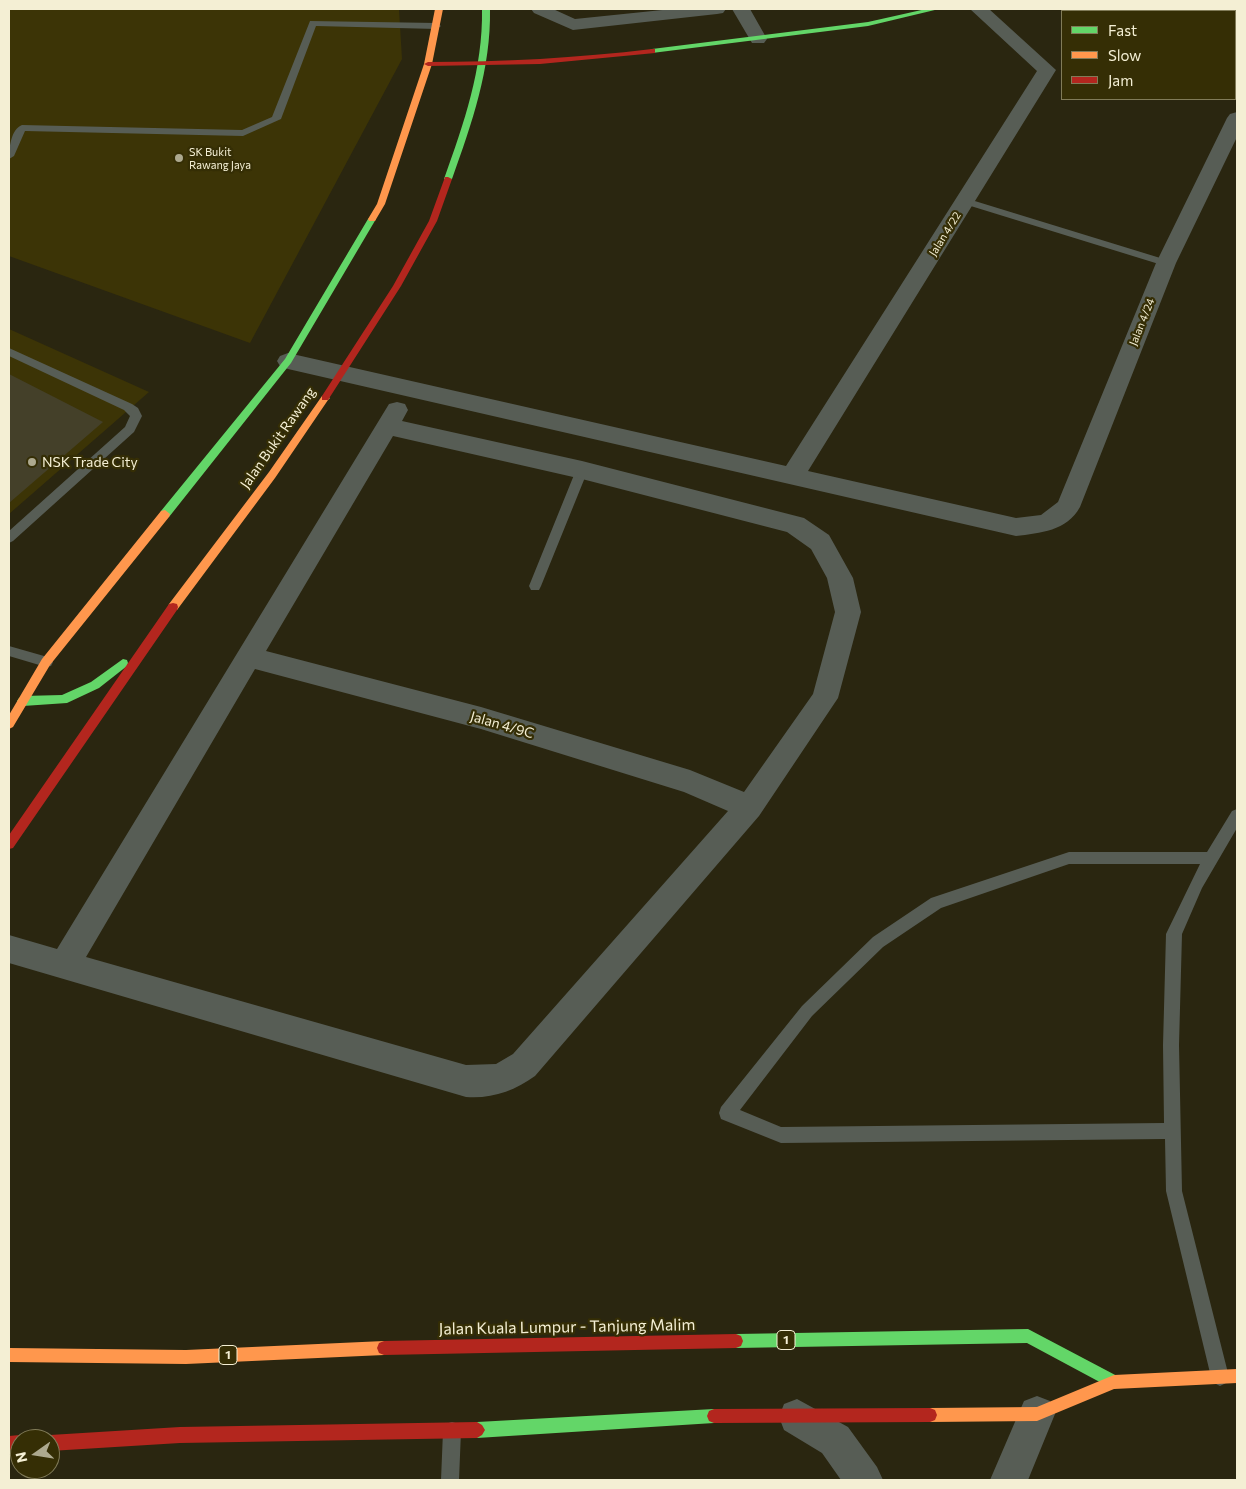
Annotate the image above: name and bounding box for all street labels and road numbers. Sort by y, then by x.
street label: Jalan 4/22 [926,209,964,259]
street label: Jalan 4/24 [1127,296,1157,348]
street label: Jalan Bukit Rawang [237,384,319,492]
street label: Jalan 4/9C [468,708,536,742]
street label: Jalan Kuala Lumpur - Tanjung Malim [438,1315,696,1339]
road number: 1 [777,1330,795,1350]
road number: 1 [219,1346,237,1364]

